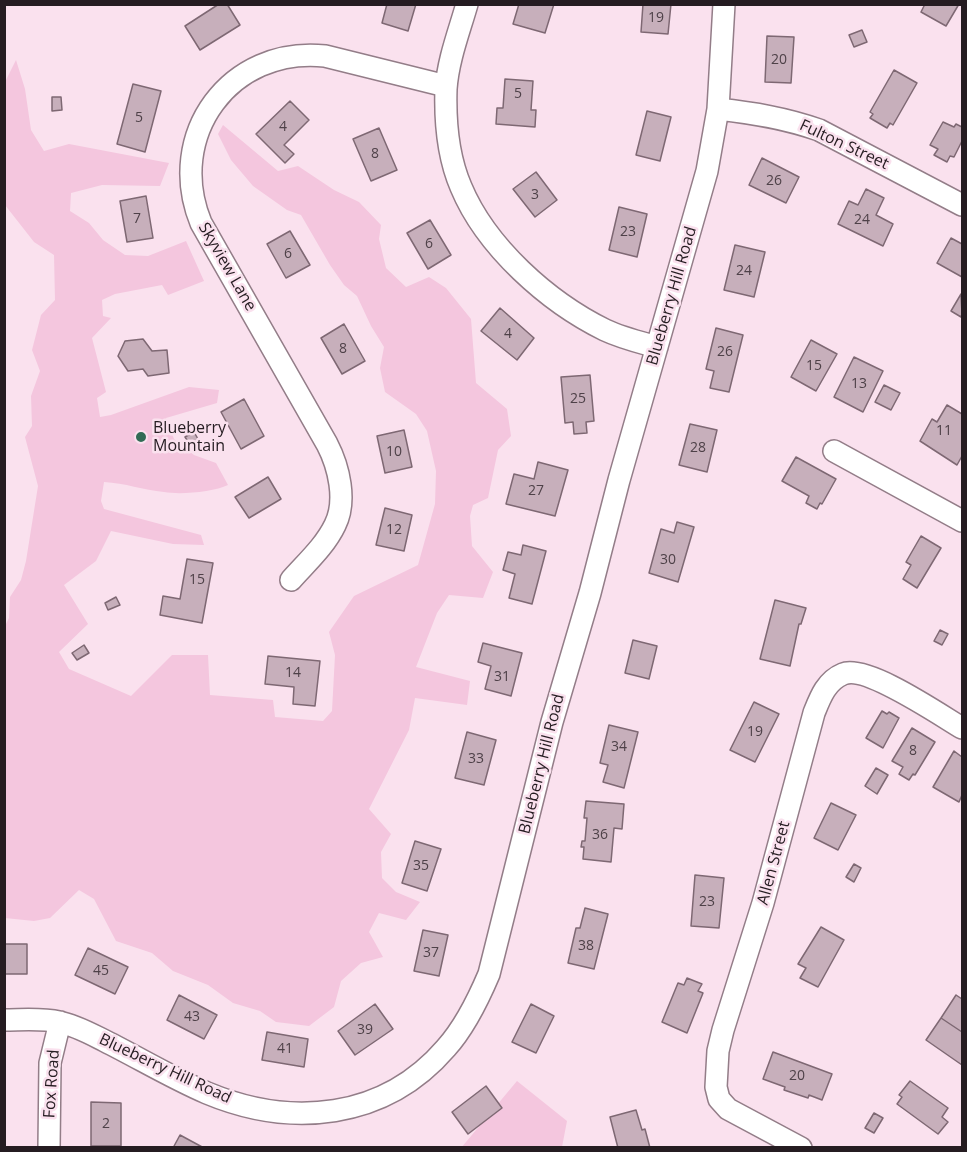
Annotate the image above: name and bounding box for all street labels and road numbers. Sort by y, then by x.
street label: Fulton Street [796,116,892,174]
street label: Skyview Lane [194,219,260,315]
street label: Blueberry Hill Road [643,224,701,368]
street label: Blueberry Hill Road [515,692,569,836]
street label: Allen Street [754,819,794,907]
street label: Blueberry Hill Road [96,1030,234,1108]
street label: Fox Road [40,1049,64,1119]

